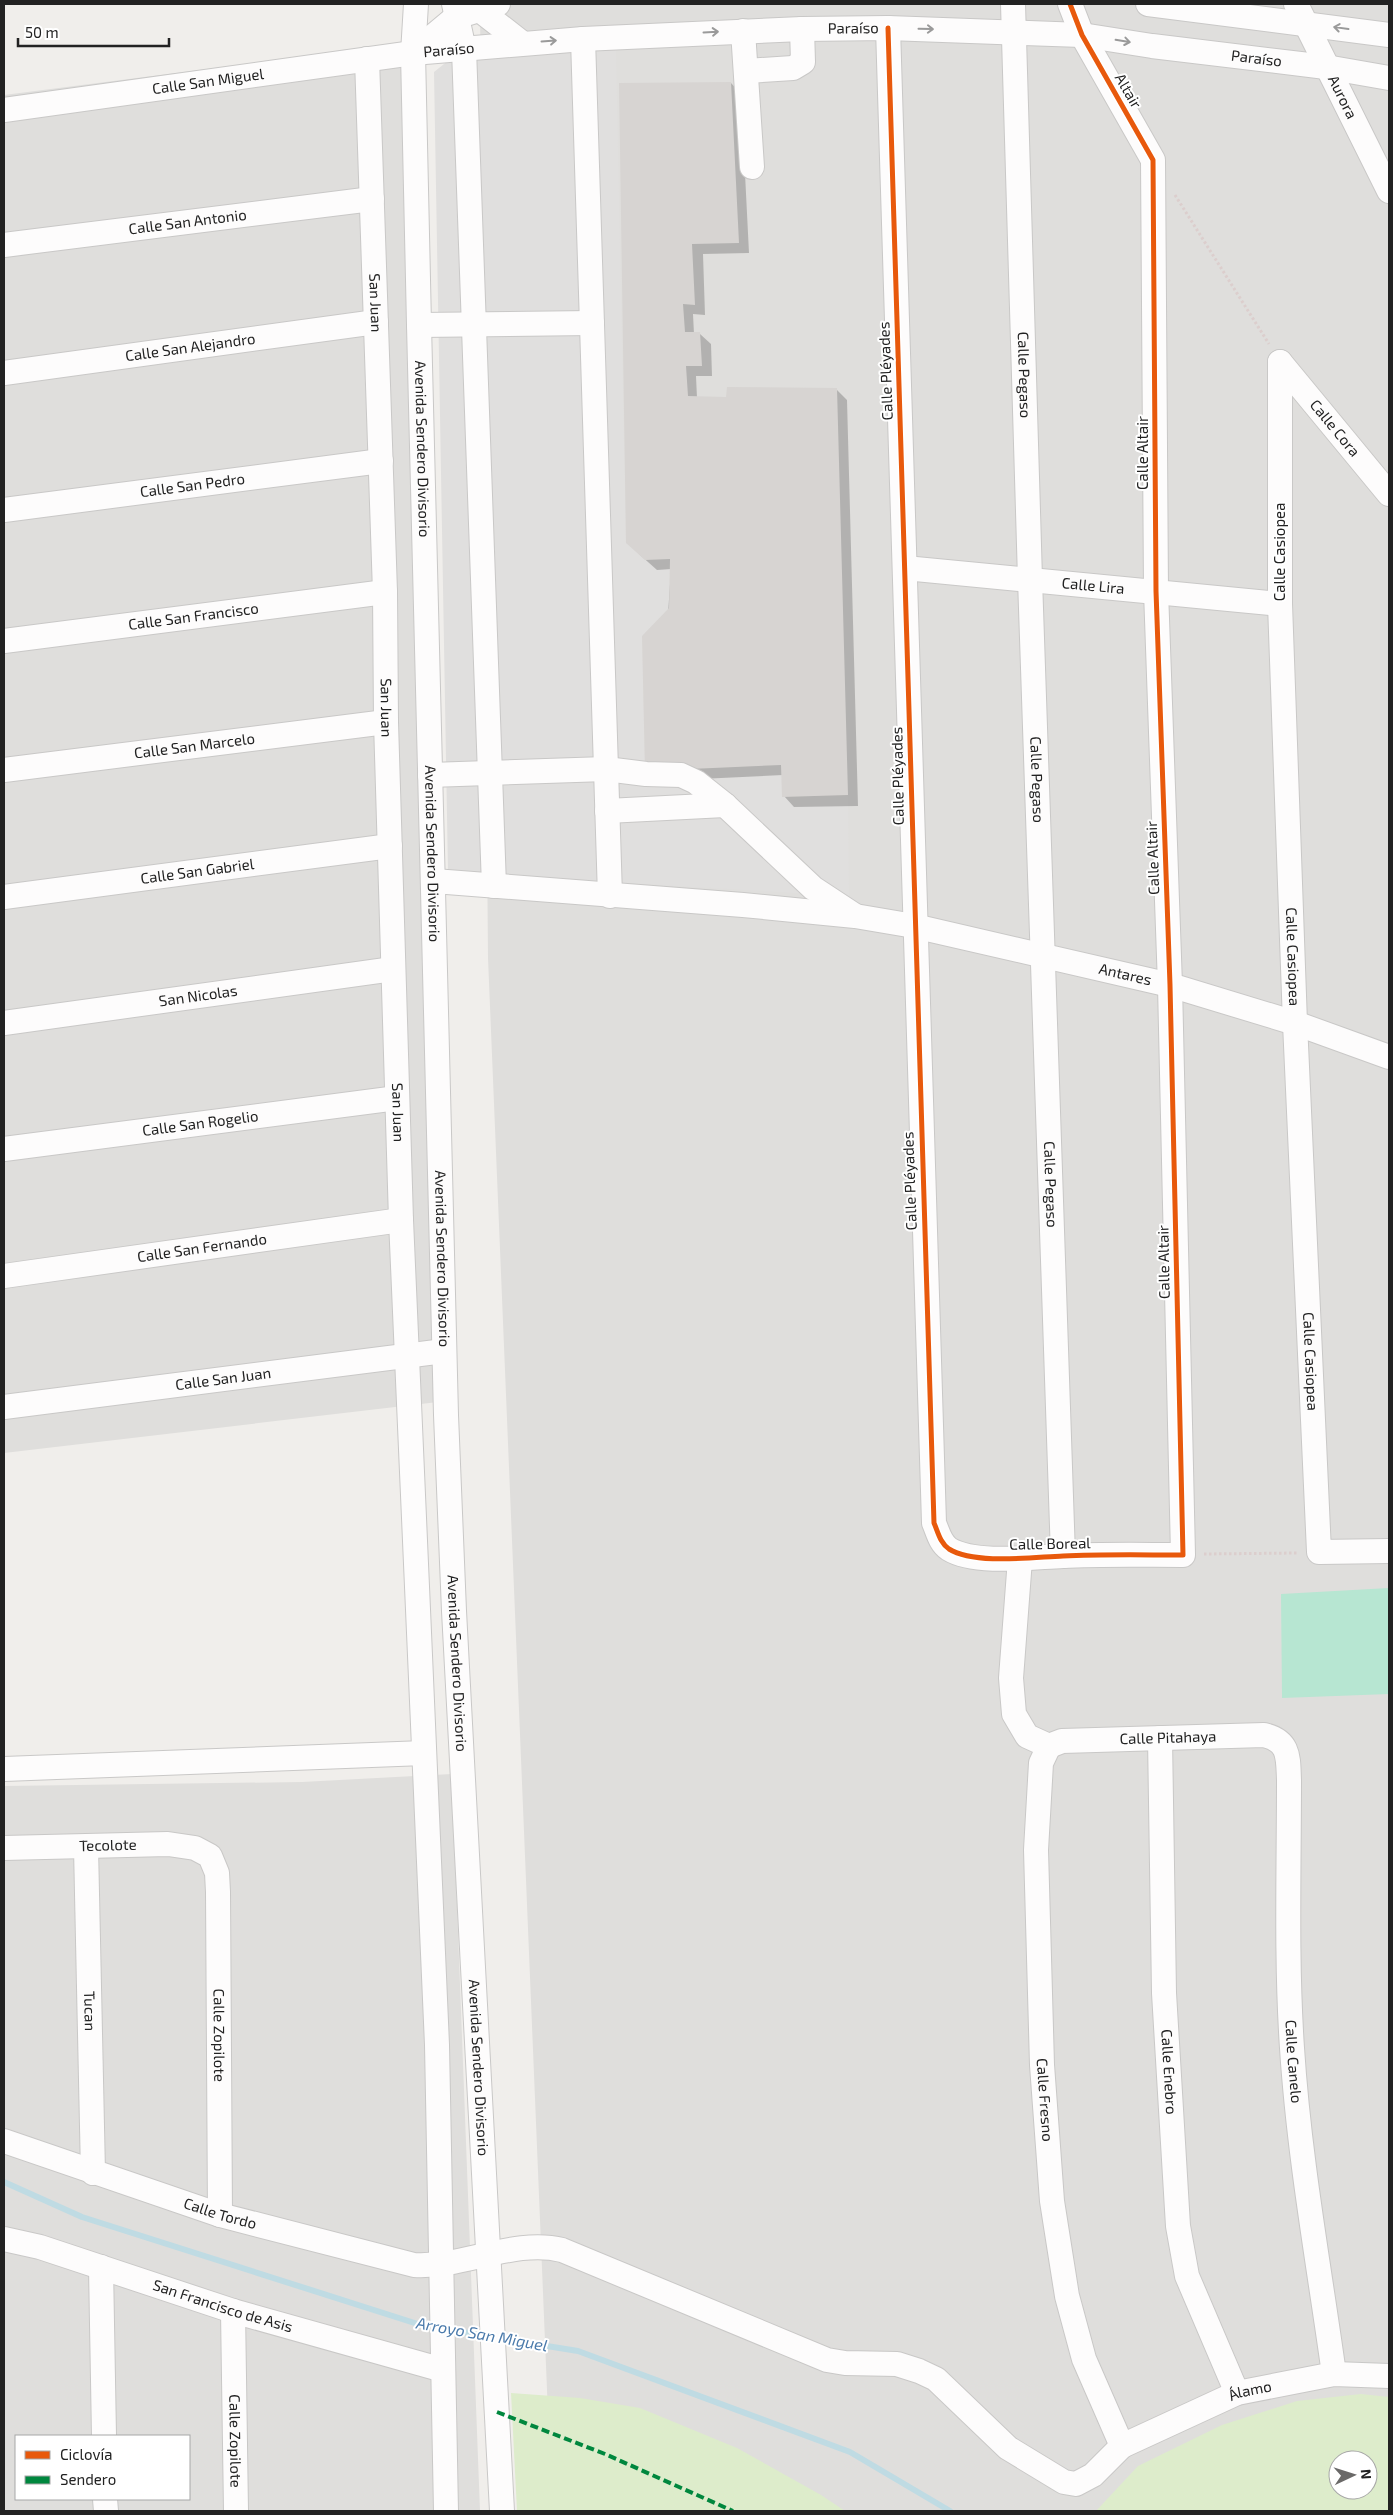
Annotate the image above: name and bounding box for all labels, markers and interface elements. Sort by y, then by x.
scale bar [18,15,169,47]
street label: Paraíso [828,18,879,37]
text: 50 m [25,23,59,41]
one-way arrow [1333,23,1349,33]
one-way arrow [918,24,934,34]
one-way arrow [703,28,719,37]
one-way arrow [541,37,557,46]
one-way arrow [1115,37,1131,47]
street label: Paraíso [423,38,475,60]
street label: Paraíso [1230,46,1283,70]
street label: Calle San Miguel [151,64,265,97]
street label: Altair [1112,70,1146,111]
street label: Aurora [1325,72,1362,122]
street label: Calle San Antonio [127,205,248,237]
street label: San Juan [366,273,386,333]
street label: Calle Pléyades [874,321,896,421]
street label: Calle San Alejandro [124,329,256,364]
street label: Calle Pegaso [1015,331,1035,418]
street label: Avenida Sendero Divisorio [412,360,434,538]
street label: Calle Cora [1307,396,1364,460]
street label: Calle Altair [1133,416,1151,490]
street label: Calle San Pedro [139,469,246,500]
street label: Calle Casiopea [1270,503,1288,601]
street label: Calle Lira [1061,573,1125,597]
street label: Calle San Francisco [127,598,260,633]
street label: San Juan [378,678,396,737]
street label: Calle Pléyades [887,726,907,826]
street label: Calle San Marcelo [133,729,256,762]
street label: Calle Pegaso [1027,736,1048,823]
street label: Avenida Sendero Divisorio [422,765,444,942]
street label: Calle Altair [1142,821,1162,895]
street label: Calle San Gabriel [139,854,256,887]
street label: Calle Casiopea [1283,907,1304,1006]
street label: Antares [1097,959,1153,988]
street label: San Nicolas [158,981,238,1009]
street label: San Juan [389,1083,409,1142]
street label: Calle San Rogelio [141,1106,259,1139]
street label: Calle Pléyades [898,1131,920,1231]
street label: Calle Pegaso [1041,1141,1062,1228]
street label: Avenida Sendero Divisorio [432,1170,454,1347]
street label: Calle Altair [1153,1225,1173,1299]
street label: Calle San Fernando [136,1229,268,1265]
street label: Calle Casiopea [1300,1312,1323,1411]
street label: Calle San Juan [174,1363,272,1393]
street label: Calle Boreal [1009,1533,1091,1553]
street label: Avenida Sendero Divisorio [445,1574,471,1752]
street label: Calle Pitahaya [1119,1726,1217,1747]
street label: Tecolote [79,1835,137,1854]
street label: Avenida Sendero Divisorio [466,1979,493,2157]
street label: Calle Zopilote [211,1988,229,2082]
street label: Tucan [81,1991,100,2031]
street label: Calle Canelo [1282,2019,1307,2104]
street label: Calle Enebro [1158,2029,1181,2115]
street label: Calle Fresno [1034,2058,1058,2142]
street label: Calle Tordo [181,2193,259,2232]
street label: San Francisco de Asis [151,2275,295,2335]
water label: Arroyo San Miguel [414,2312,549,2355]
street label: Álamo [1225,2376,1273,2404]
street label: Calle Zopilote [226,2394,246,2488]
legend [15,2435,190,2500]
text: Ciclovía [60,2445,112,2463]
north arrow [1328,2450,1378,2500]
text: N [1358,2468,1375,2480]
text: Sendero [60,2470,116,2488]

